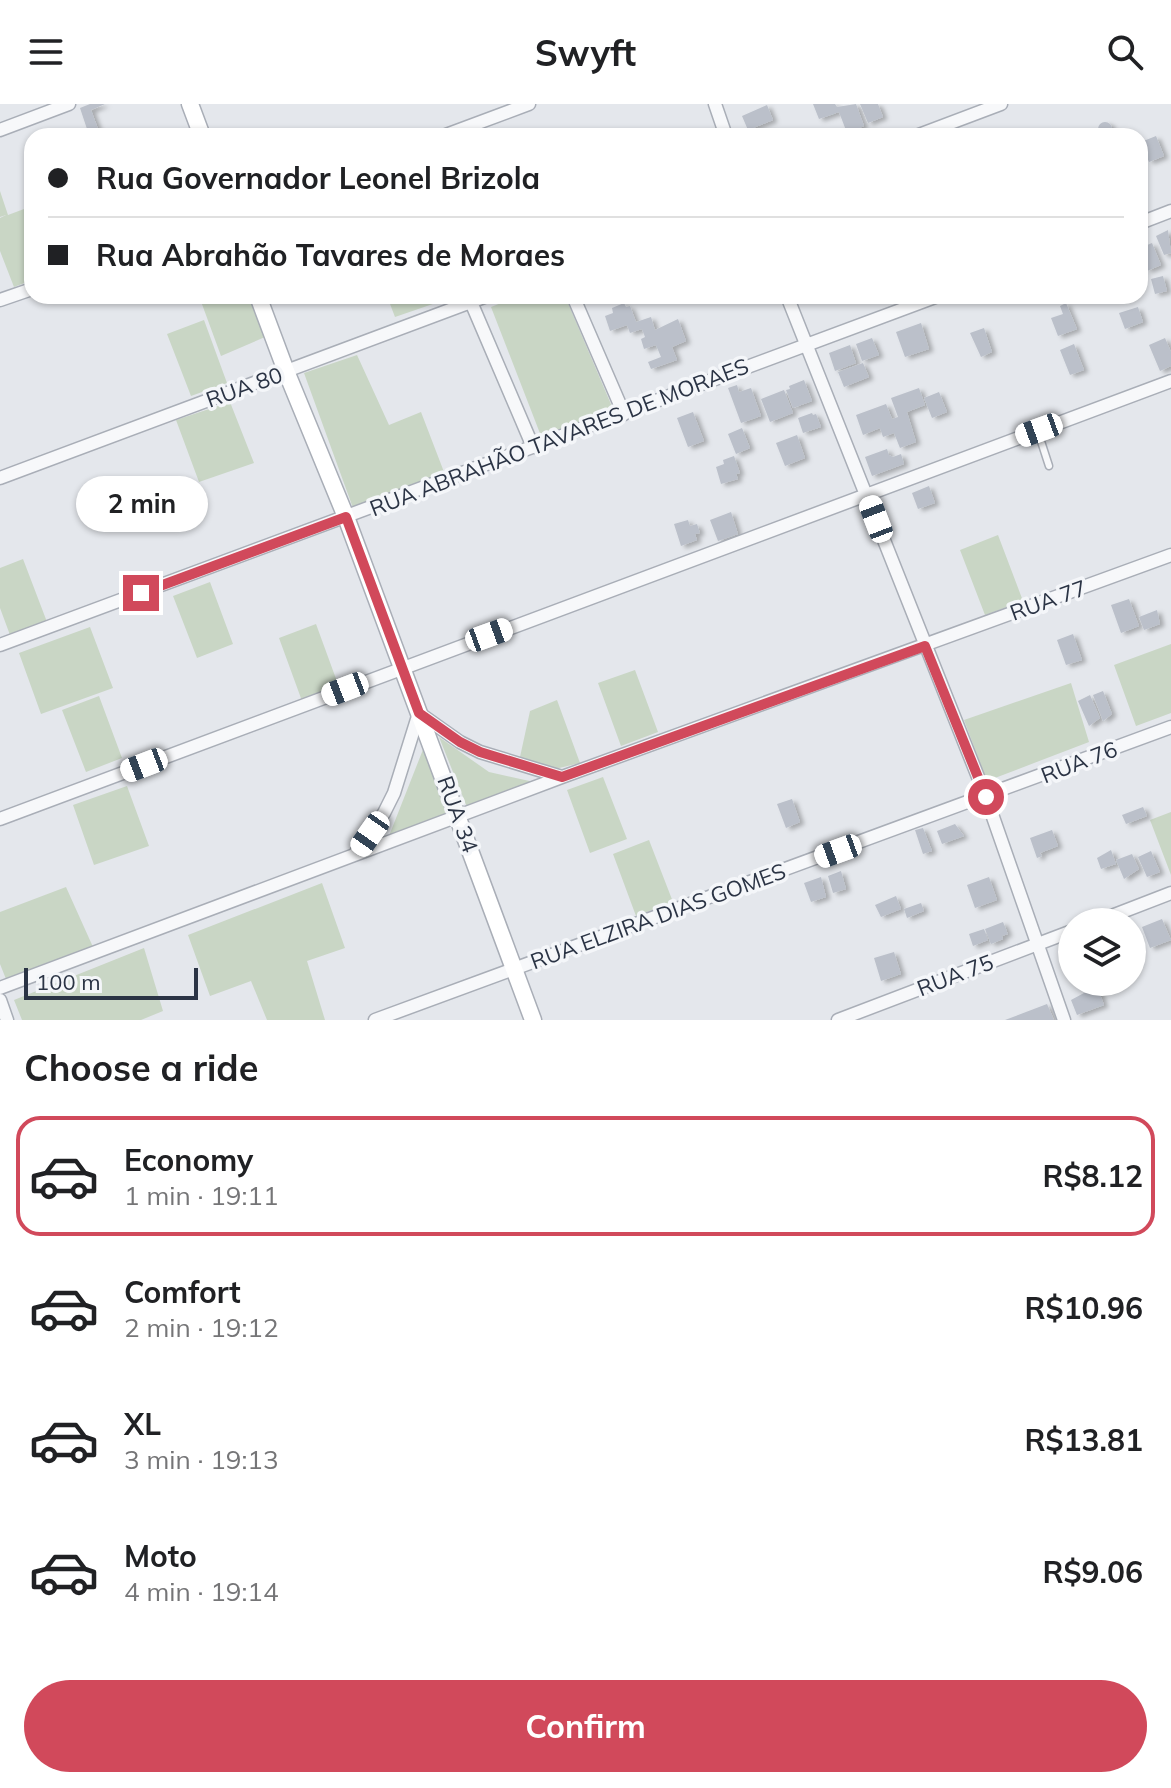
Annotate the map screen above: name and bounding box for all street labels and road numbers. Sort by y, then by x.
street label: RUA ABRAHÃO TAVARES DE MORAES [366,352,752,522]
street label: RUA 80 [202,360,286,414]
street label: RUA 77 [1006,573,1090,627]
street label: RUA 76 [1037,735,1121,789]
street label: RUA 34 [431,772,485,856]
street label: RUA ELZIRA DIAS GOMES [527,857,789,975]
street label: RUA 75 [913,948,997,1002]

